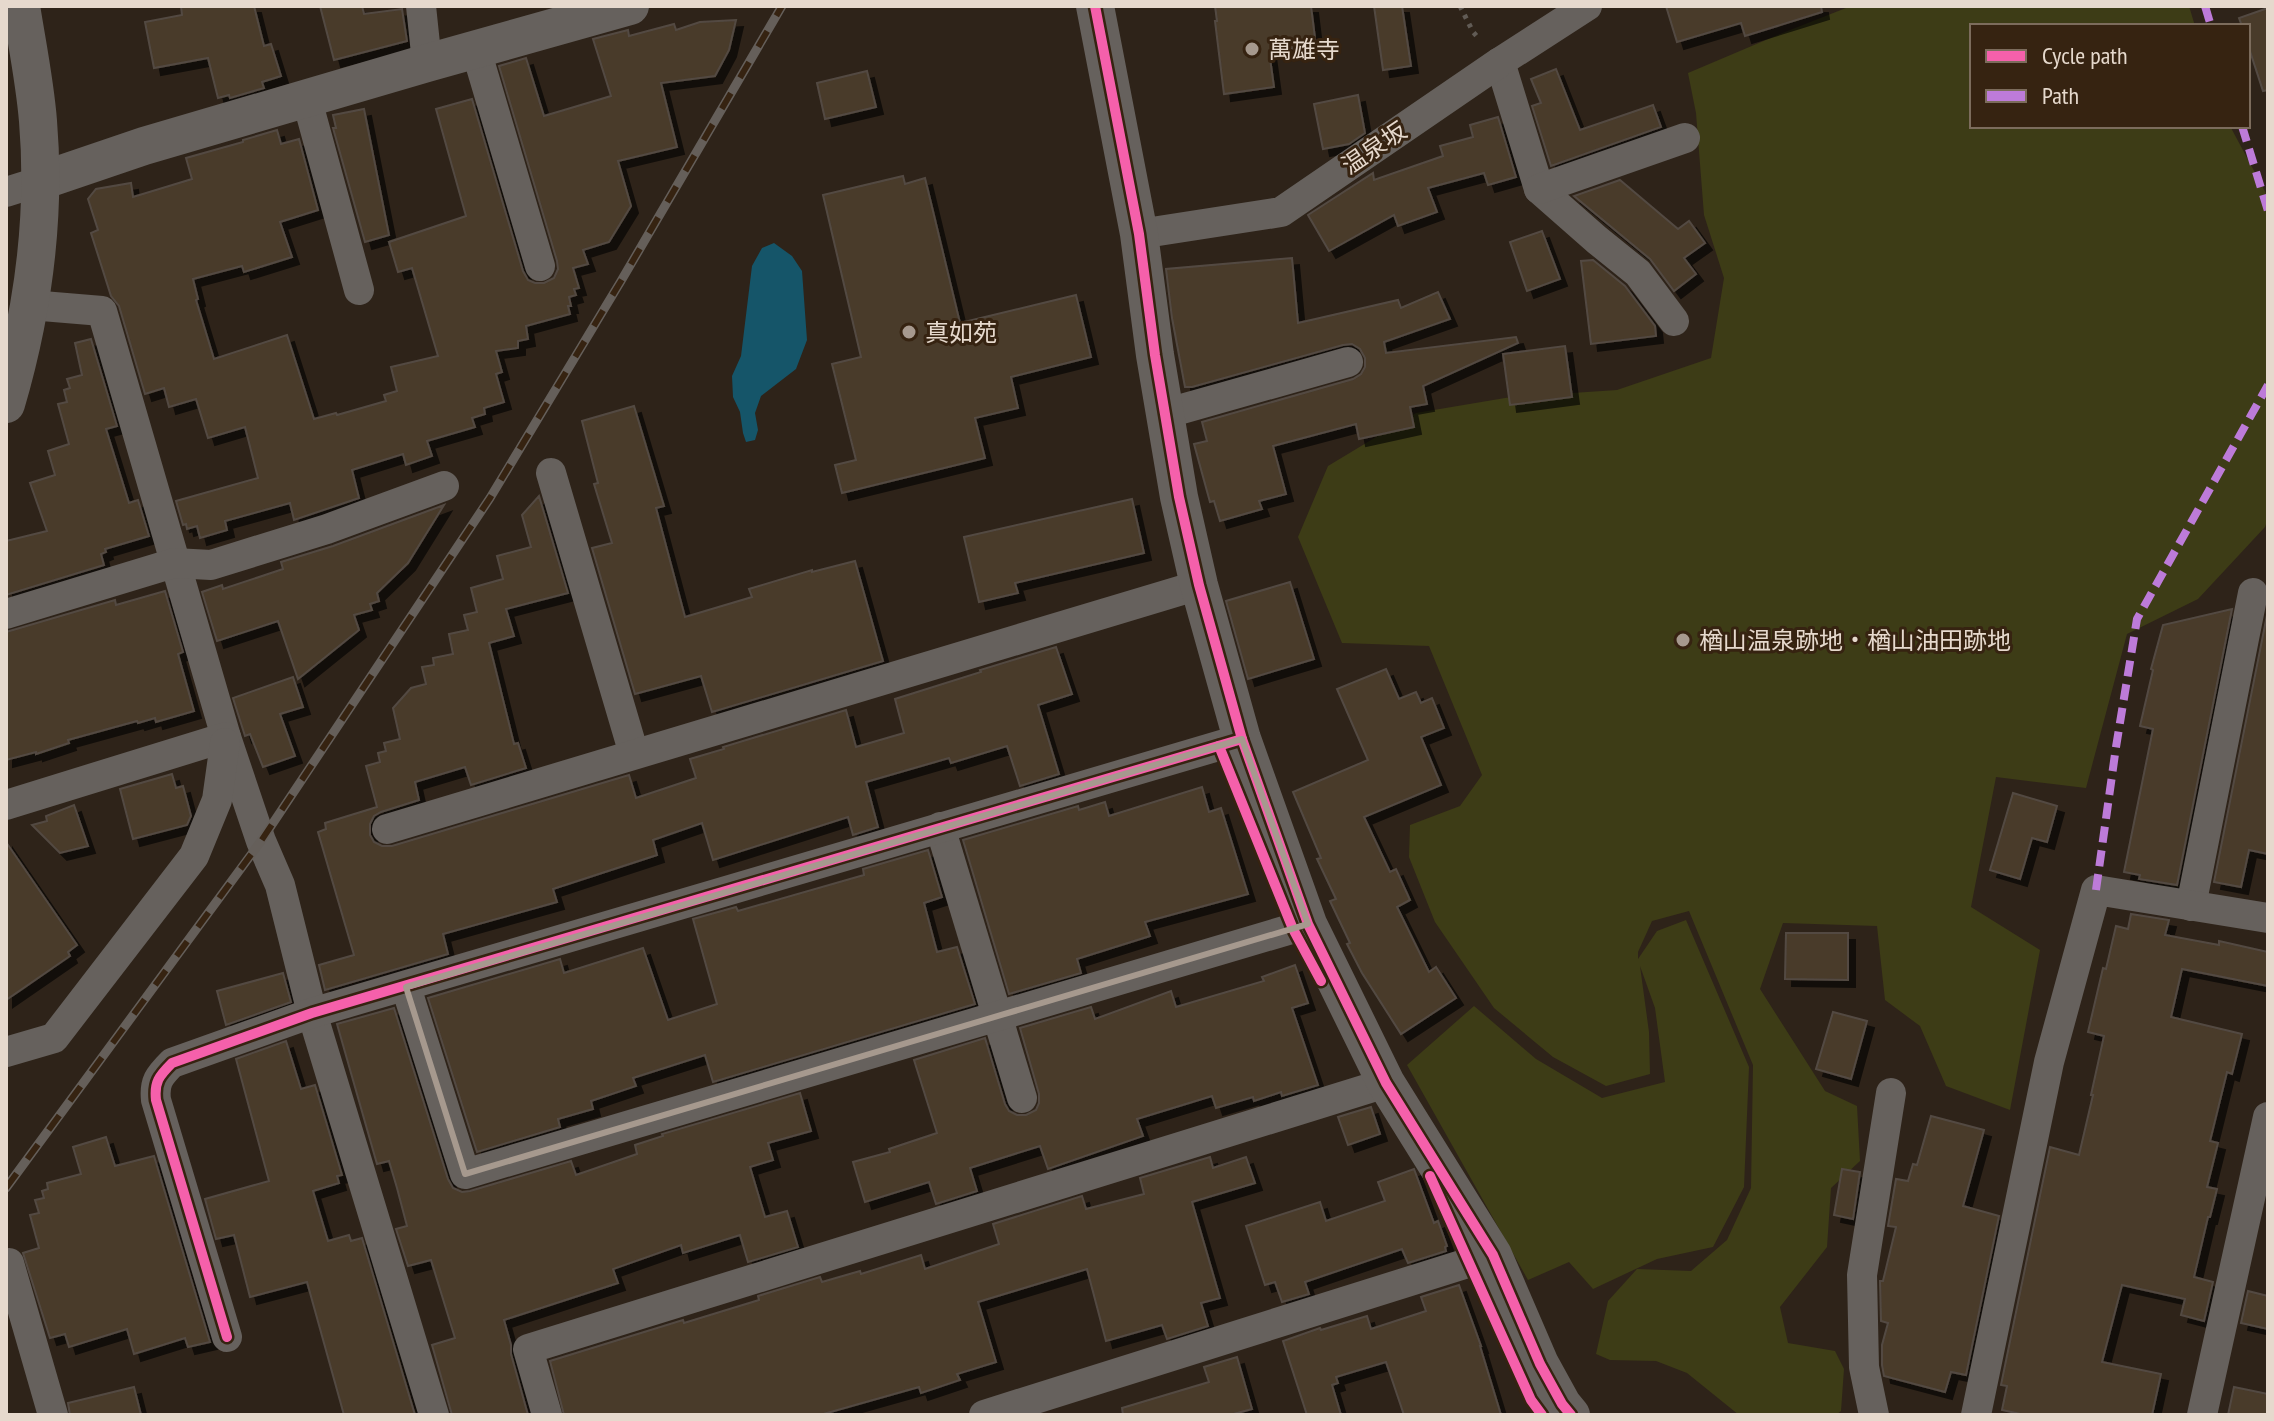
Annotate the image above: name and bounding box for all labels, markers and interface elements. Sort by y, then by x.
legend [1970,24,2250,128]
place label: 萬雄寺 [1268,34,1340,65]
marker: 萬雄寺 [1243,40,1261,58]
text: Cycle path [2042,40,2128,71]
text: Path [2042,80,2079,111]
street label: 温泉坂 [1335,115,1413,181]
place label: 真如苑 [925,317,997,348]
marker: 真如苑 [900,323,918,341]
place label: 楢山温泉跡地・楢山油田跡地 [1699,625,2011,656]
marker: 楢山温泉跡地・楢山油田跡地 [1674,631,1692,649]

